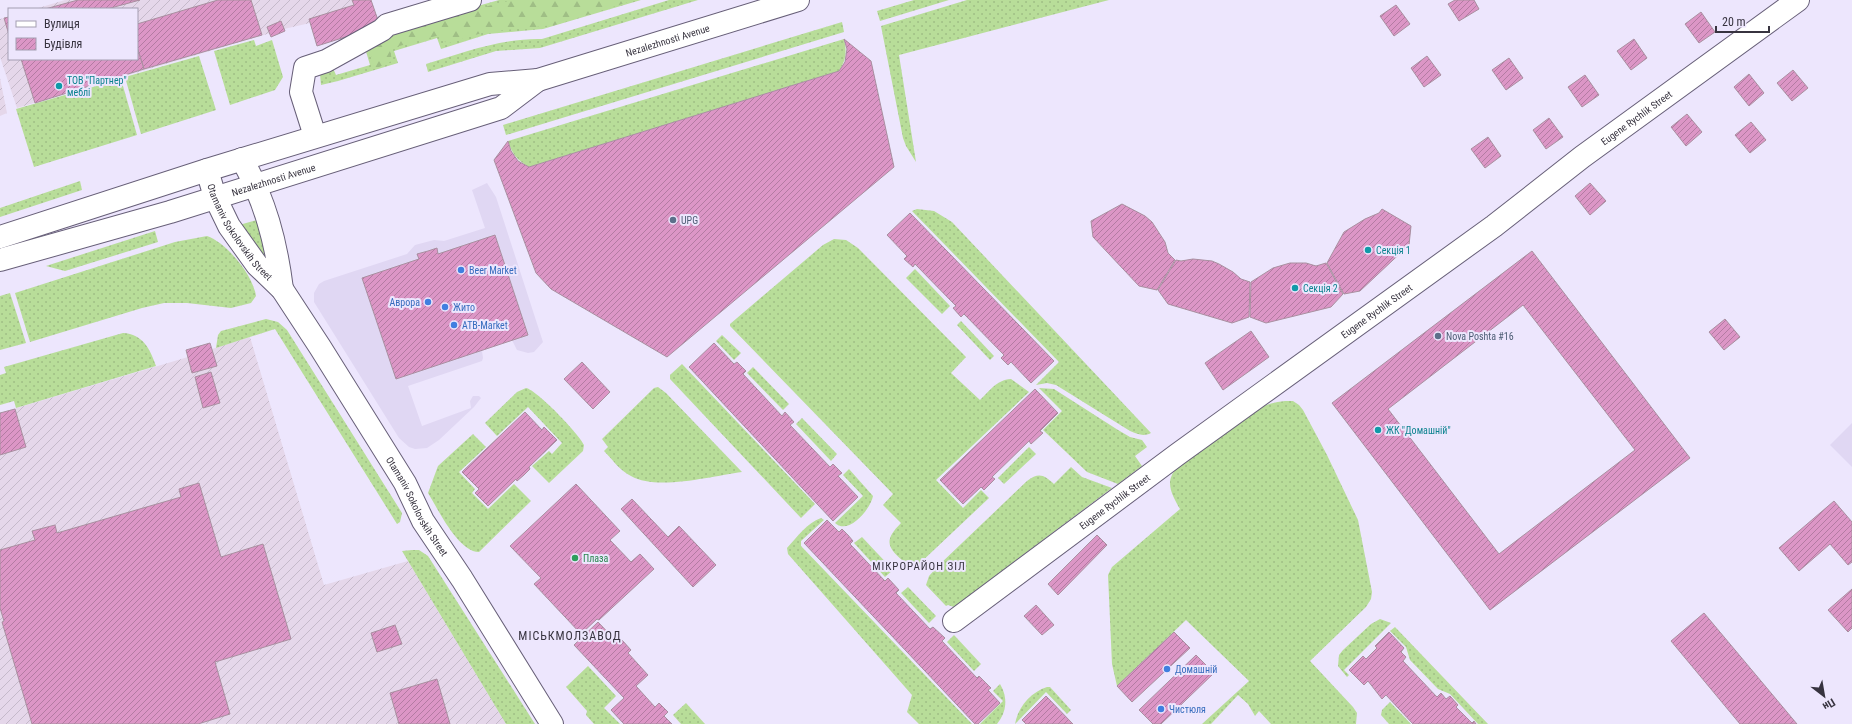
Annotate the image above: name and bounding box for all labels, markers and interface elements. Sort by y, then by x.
legend [8,8,138,60]
scale bar [1716,8,1769,34]
text: 20 m [1722,15,1746,29]
text: Вулиця [44,17,80,31]
street label: Nezalezhnosti Avenue [624,22,711,58]
text: Будівля [44,37,82,51]
place label: ТОВ "Партнер" меблі [67,75,127,98]
marker: ТОВ "Партнер" меблі [54,81,64,91]
street label: Eugene Rychlik Street [1599,88,1674,147]
street label: Nezalezhnosti Avenue [230,161,317,198]
street label: Otamaniv Sokolovskih Street [206,182,275,282]
marker: UPG [668,215,678,225]
place label: UPG [681,215,698,226]
marker: Секція 1 [1363,245,1373,255]
place label: Секція 1 [1376,245,1411,256]
marker: Beer Market [456,265,466,275]
place label: Beer Market [469,265,517,276]
street label: Eugene Rychlik Street [1339,282,1414,340]
marker: Секція 2 [1290,283,1300,293]
place label: Секція 2 [1303,283,1338,294]
place label: Аврора [390,297,420,308]
marker: Аврора [423,297,433,307]
marker: Жито [440,302,450,312]
place label: Жито [453,302,475,313]
marker: ATB-Market [449,320,459,330]
place label: ATB-Market [462,320,508,331]
marker: Nova Poshta #16 [1433,331,1443,341]
place label: Nova Poshta #16 [1446,331,1514,342]
marker: ЖК "Домашній" [1373,425,1383,435]
place label: ЖК "Домашній" [1386,425,1451,436]
street label: Otamaniv Sokolovskih Street [384,454,450,558]
street label: Eugene Rychlik Street [1077,472,1152,531]
marker: Плаза [570,553,580,563]
place label: Плаза [583,553,609,564]
district label: МІКРОРАЙОН ЗІЛ [872,560,966,573]
district label: МІСЬКМОЛЗАВОД [518,629,622,643]
marker: Домашній [1162,664,1172,674]
place label: Домашній [1175,664,1217,675]
north arrow [1804,676,1844,716]
text: Пн [1820,695,1837,713]
marker: Чистюля [1156,704,1166,714]
place label: Чистюля [1169,704,1206,715]

